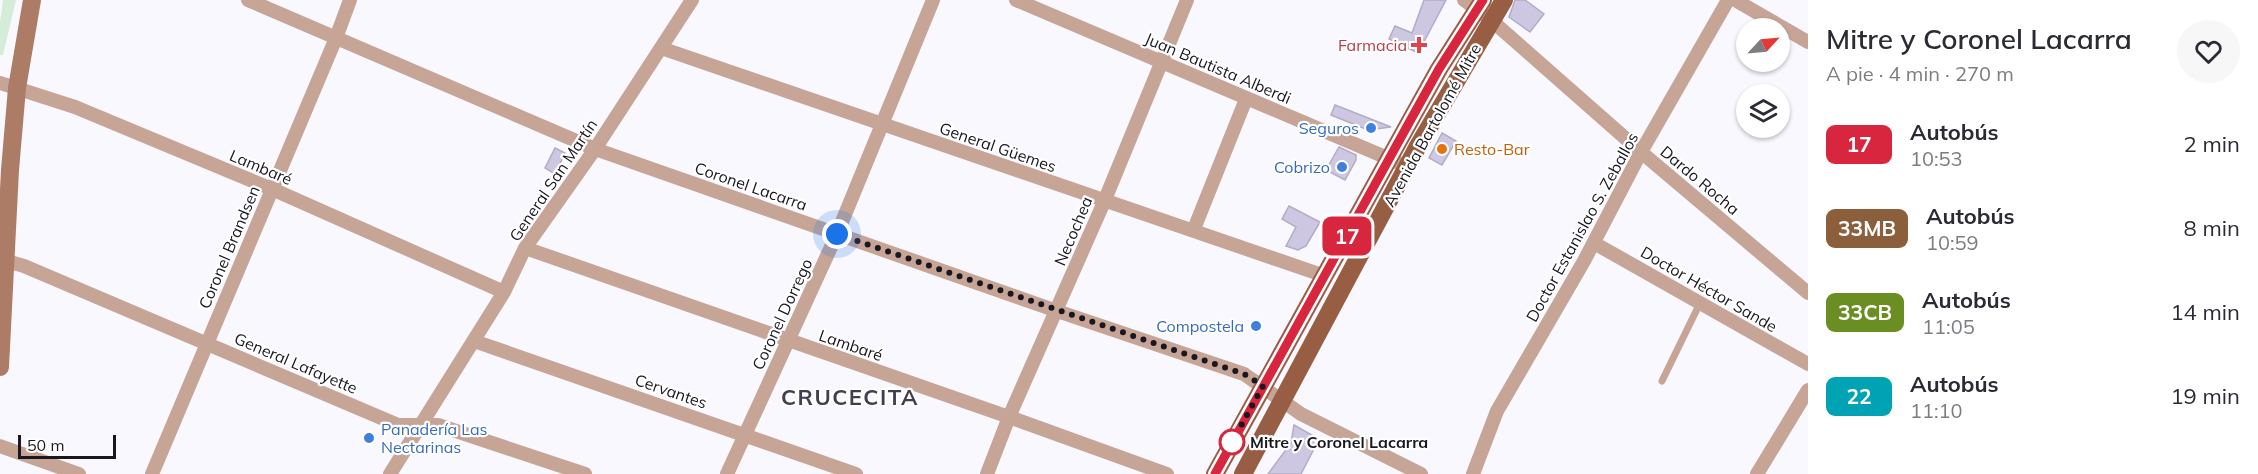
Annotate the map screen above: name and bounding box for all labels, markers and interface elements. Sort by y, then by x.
north arrow [1736,18,1790,72]
map controls [1736,18,1790,138]
button: heart [2177,20,2240,83]
text: Mitre y Coronel Lacarra [1826,21,2132,56]
street label: Juan Bautista Alberdi [1142,28,1294,108]
place label: Farmacia [1338,35,1407,55]
marker: Farmacia [1412,38,1426,52]
street label: Avenida Bartolomé Mitre [1379,40,1485,210]
text: A pie · 4 min · 270 m [1826,61,2014,86]
button: layers [1736,84,1790,138]
street label: General San Martín [505,115,601,245]
street label: General Güemes [937,118,1059,176]
place label: Seguros [1299,118,1359,138]
text: Autobús [1910,118,1999,146]
marker: Seguros [1364,121,1378,135]
street label: Doctor Estanislao S. Zeballos [1522,129,1642,325]
text: 2 min [2184,130,2240,158]
text: 17 [1846,131,1872,157]
place label: Resto-Bar [1454,139,1530,159]
street label: Dardo Rocha [1656,141,1744,219]
marker: Resto-Bar [1435,142,1449,156]
street label: Lambaré [227,145,295,189]
text: 10:53 [1910,146,1963,171]
street label: Coronel Lacarra [692,157,810,215]
place label: Cobrizo [1274,157,1330,177]
marker: Cobrizo [1335,160,1349,174]
street label: Coronel Brandsen [194,183,264,311]
street label: Necochea [1050,193,1096,269]
text: Autobús [1926,202,2015,230]
text: 8 min [2184,214,2240,242]
text: 33MB [1838,215,1896,241]
line badge: 17 [1320,216,1374,256]
your location [822,219,852,249]
text: 17 [1334,223,1360,249]
text: 10:59 [1926,230,1979,255]
street label: Doctor Héctor Sande [1637,242,1781,336]
street label: Coronel Dorrego [747,255,817,373]
text: Autobús [1922,286,2011,314]
text: 14 min [2170,298,2240,326]
text: 33CB [1838,299,1892,325]
text: 11:05 [1922,314,1975,339]
place label: Compostela [1156,316,1244,336]
marker: Compostela [1249,319,1263,333]
street label: Lambaré [817,325,885,365]
street label: General Lafayette [231,328,361,398]
street label: Cervantes [632,369,710,413]
text: Autobús [1910,370,1999,398]
text: 19 min [2170,382,2240,410]
district label: CRUCECITA [781,383,919,411]
text: 22 [1846,383,1872,409]
text: 11:10 [1910,398,1963,423]
place label: Panadería Las Nectarinas [381,419,488,457]
marker: Mitre y Coronel Lacarra [1219,429,1245,455]
marker: Panadería Las Nectarinas [362,431,376,445]
scale bar [18,432,116,460]
place label: Mitre y Coronel Lacarra [1250,432,1428,452]
text: 50 m [27,435,64,455]

